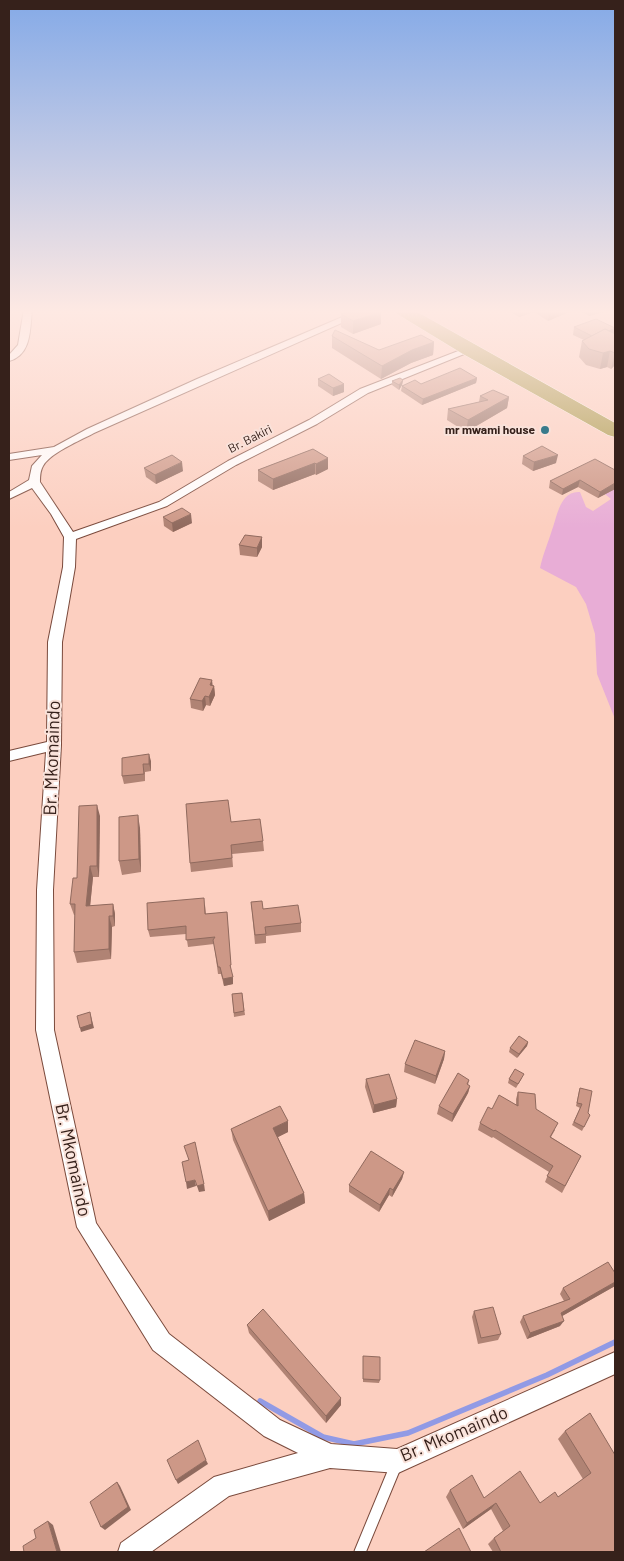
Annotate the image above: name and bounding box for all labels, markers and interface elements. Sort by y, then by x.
street label: Br. Bakiri [225,421,274,455]
place label: mr mwami house [445,422,535,436]
marker: mr mwami house [539,424,551,436]
street label: Br. Mkomaindo [38,700,64,816]
street label: Br. Mkomaindo [51,1101,97,1218]
street label: Br. Mkomaindo [396,1400,511,1466]

